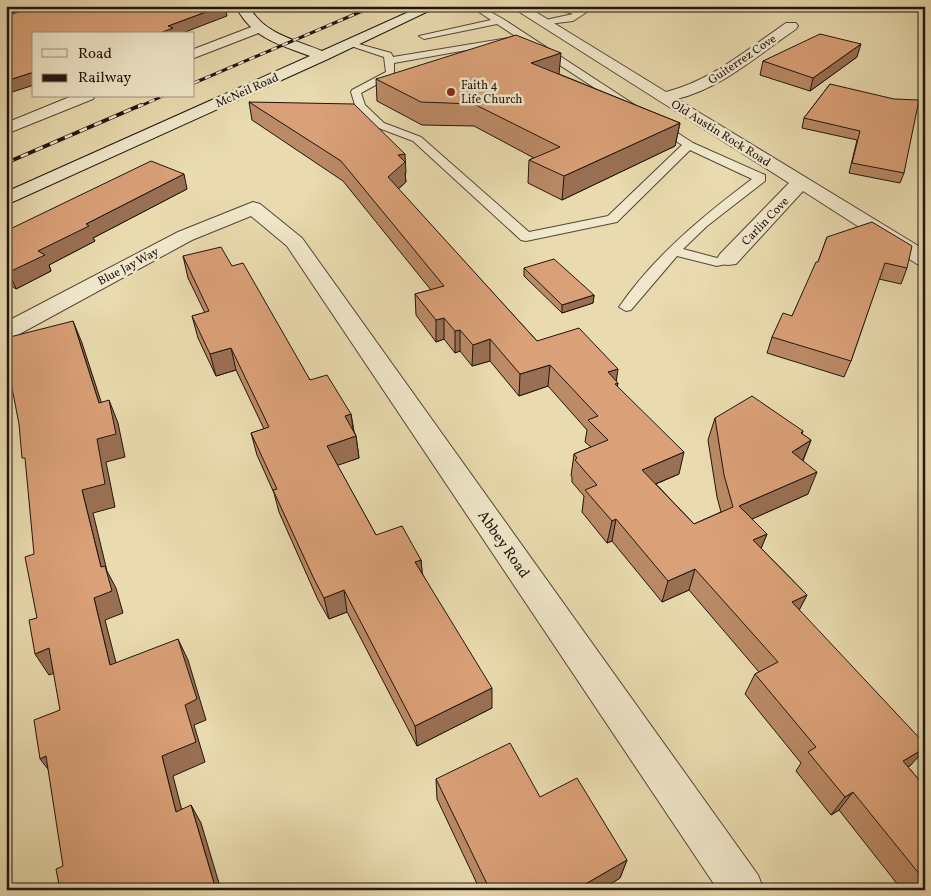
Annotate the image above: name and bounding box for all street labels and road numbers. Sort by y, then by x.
street label: Guiterrez Cove [705,31,780,89]
street label: McNeil Road [213,70,282,112]
street label: Old Austin Rock Road [668,97,773,171]
street label: Carlin Cove [739,194,793,249]
street label: Blue Jay Way [95,244,162,290]
street label: Abbey Road [472,507,534,583]

